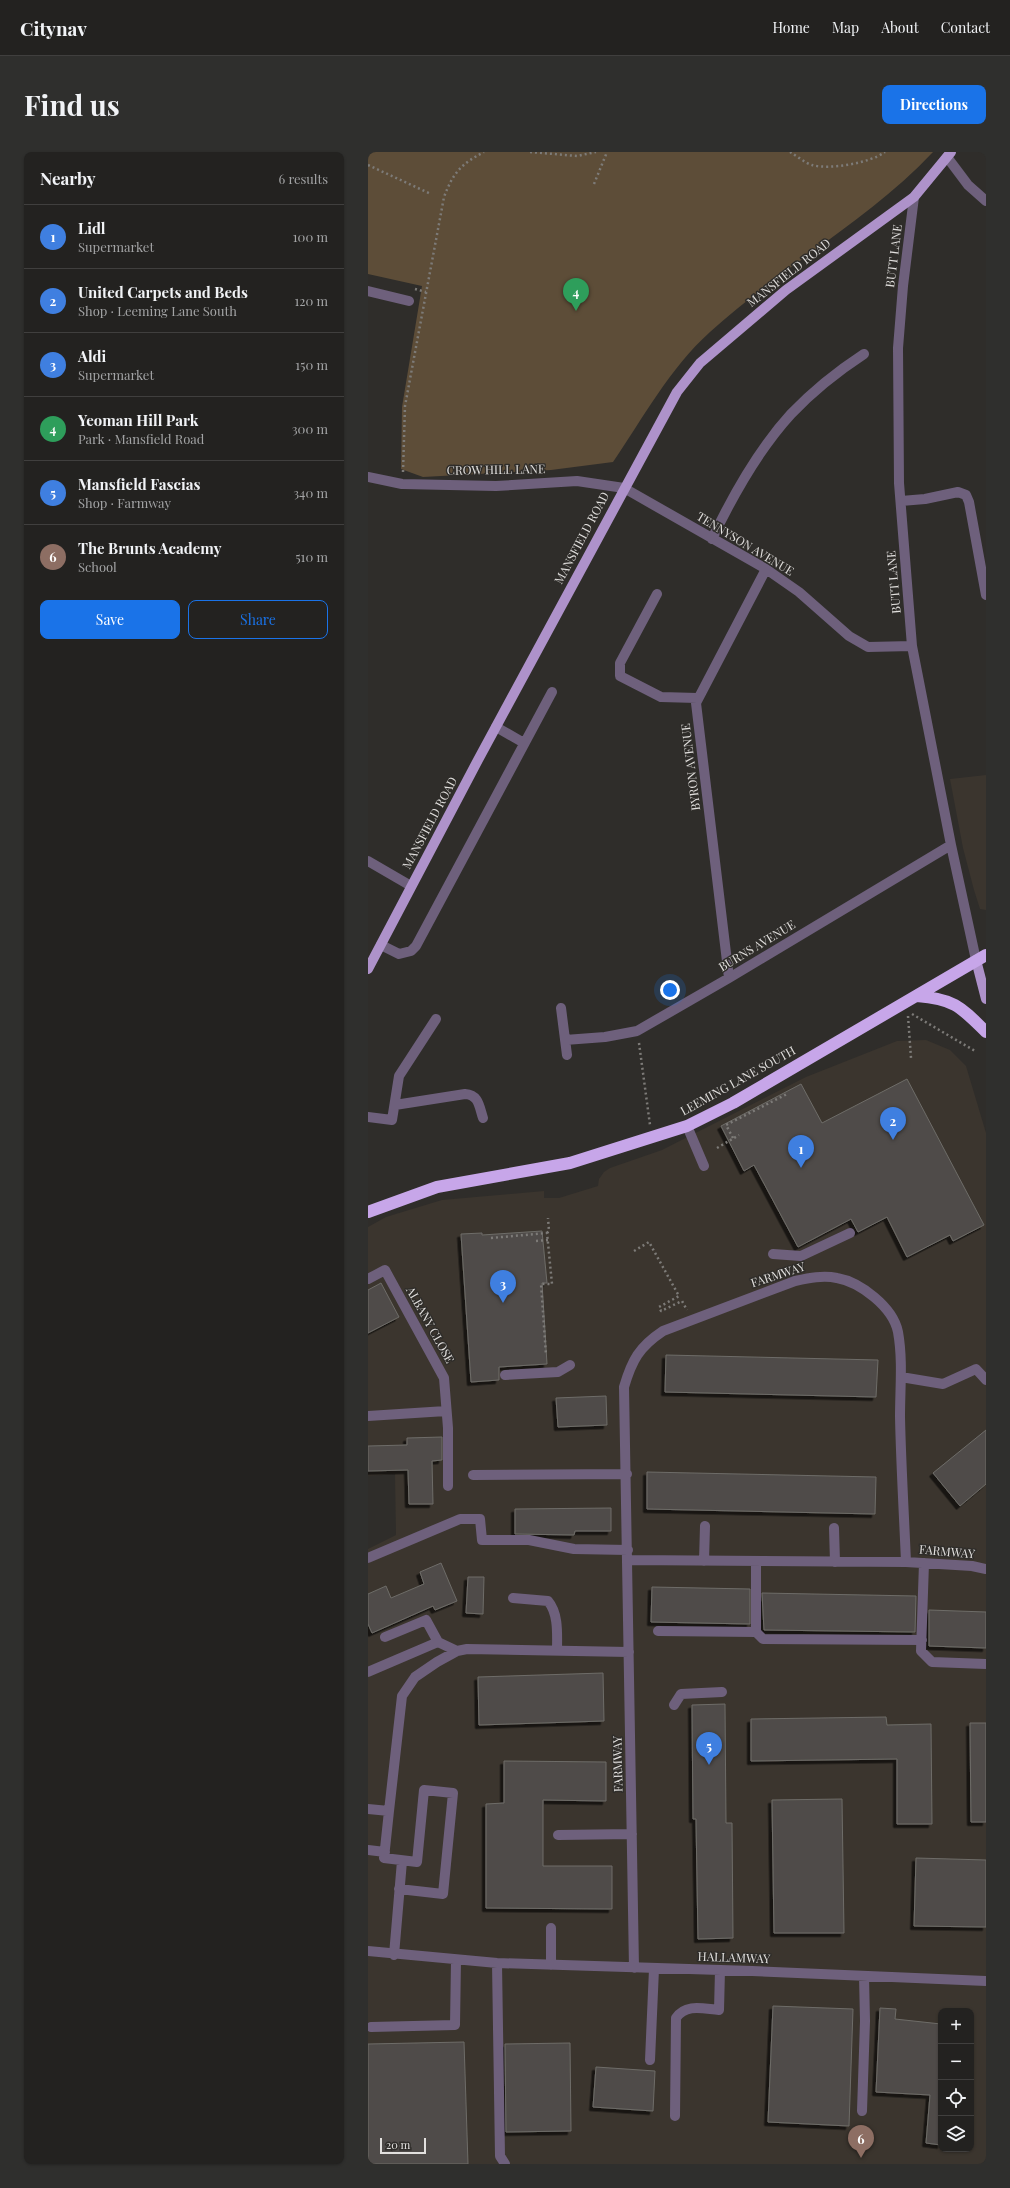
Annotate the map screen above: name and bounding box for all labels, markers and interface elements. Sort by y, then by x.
text: Citynav [20,15,87,41]
text: Home [772,18,810,37]
text: Map [832,18,859,37]
text: About [881,18,919,37]
text: Contact [941,18,990,37]
button: Directions [882,85,986,124]
text: Find us [24,86,120,123]
text: Nearby [40,167,95,189]
text: 6 results [278,170,328,187]
text: Lidl [78,218,106,238]
street label: BUTT LANE [881,223,905,288]
text: 1 [51,228,55,245]
text: 100 m [293,228,328,245]
street label: MANSFIELD ROAD [743,234,834,310]
text: Supermarket [78,238,154,255]
pin: 4 [563,278,589,311]
text: United Carpets and Beds [78,282,248,302]
text: 2 [50,292,56,309]
text: 120 m [294,292,328,309]
text: Shop · Leeming Lane South [78,302,237,319]
text: Aldi [78,346,106,366]
text: 3 [50,356,56,373]
text: 150 m [295,356,328,373]
text: Supermarket [78,366,154,383]
text: Yeoman Hill Park [78,410,198,430]
text: 4 [50,420,56,437]
text: 300 m [292,420,328,437]
text: Park · Mansfield Road [78,430,204,447]
street label: CROW HILL LANE [447,460,545,478]
text: Mansfield Fascias [78,474,200,494]
text: 5 [50,484,56,501]
text: 340 m [293,484,328,501]
street label: MANSFIELD ROAD [550,488,612,586]
text: Shop · Farmway [78,494,171,511]
street label: TENNYSON AVENUE [694,508,797,579]
text: The Brunts Academy [78,538,221,558]
text: 6 [49,548,57,565]
text: 510 m [295,548,328,565]
street label: BUTT LANE [882,550,904,614]
text: School [78,558,117,575]
button: Save [40,600,180,639]
button: Share [188,600,328,639]
street label: BYRON AVENUE [677,723,703,812]
street label: MANSFIELD ROAD [398,773,460,871]
street label: BURNS AVENUE [715,916,798,974]
your location [660,980,680,1000]
street label: LEEMING LANE SOUTH [677,1042,798,1118]
pin: 2 [880,1107,906,1140]
pin: 1 [788,1135,814,1168]
street label: FARMWAY [749,1258,808,1290]
pin: 3 [490,1270,516,1303]
street label: ALBANY CLOSE [403,1282,459,1366]
street label: FARMWAY [918,1541,977,1561]
pin: 5 [696,1732,722,1765]
street label: FARMWAY [608,1735,625,1792]
street label: HALLAMWAY [698,1948,771,1966]
map controls [938,2008,974,2152]
button: + [938,2008,974,2044]
button: − [938,2044,974,2080]
button: locate [938,2080,974,2116]
button: layers [938,2116,974,2152]
pin: 6 [848,2125,874,2158]
scale bar [380,2136,426,2155]
text: 20 m [386,2137,410,2152]

